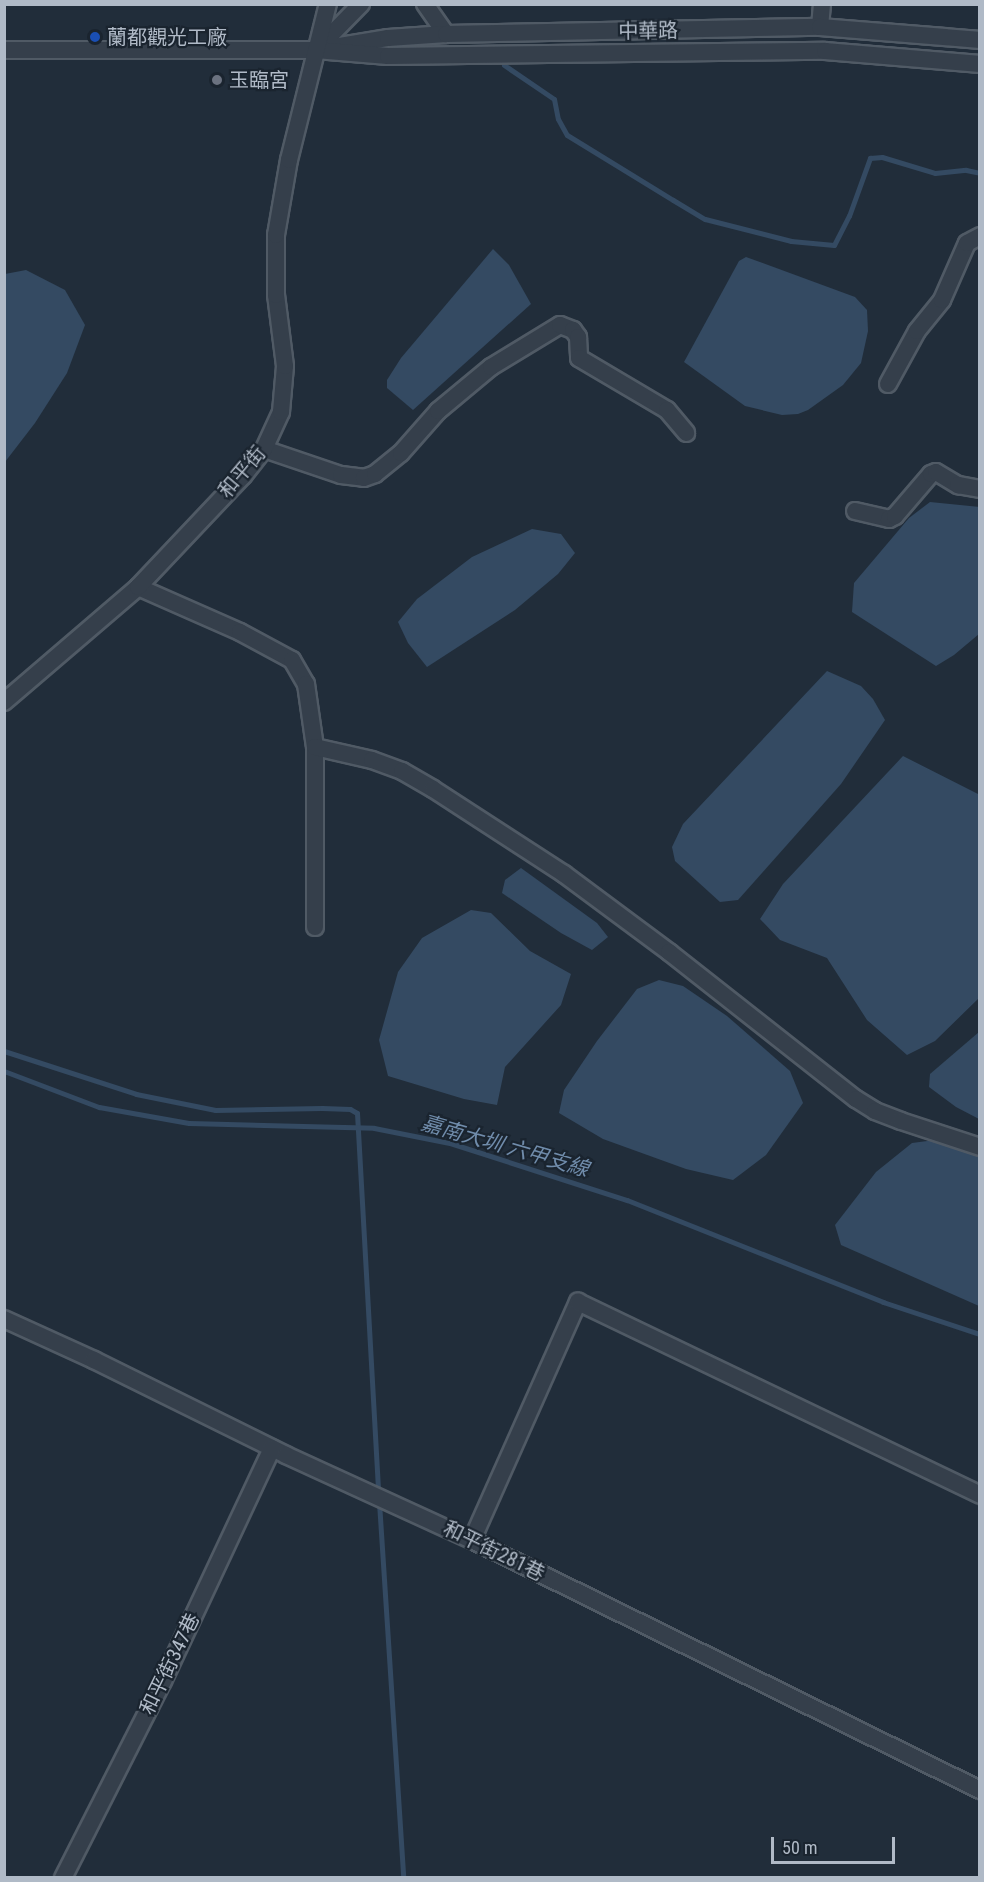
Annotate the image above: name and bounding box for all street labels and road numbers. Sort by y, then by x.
street label: 中華路 [618,18,678,44]
street label: 和平街 [214,441,270,503]
street label: 和平街281巷 [439,1516,549,1586]
street label: 和平街347巷 [135,1609,205,1719]

